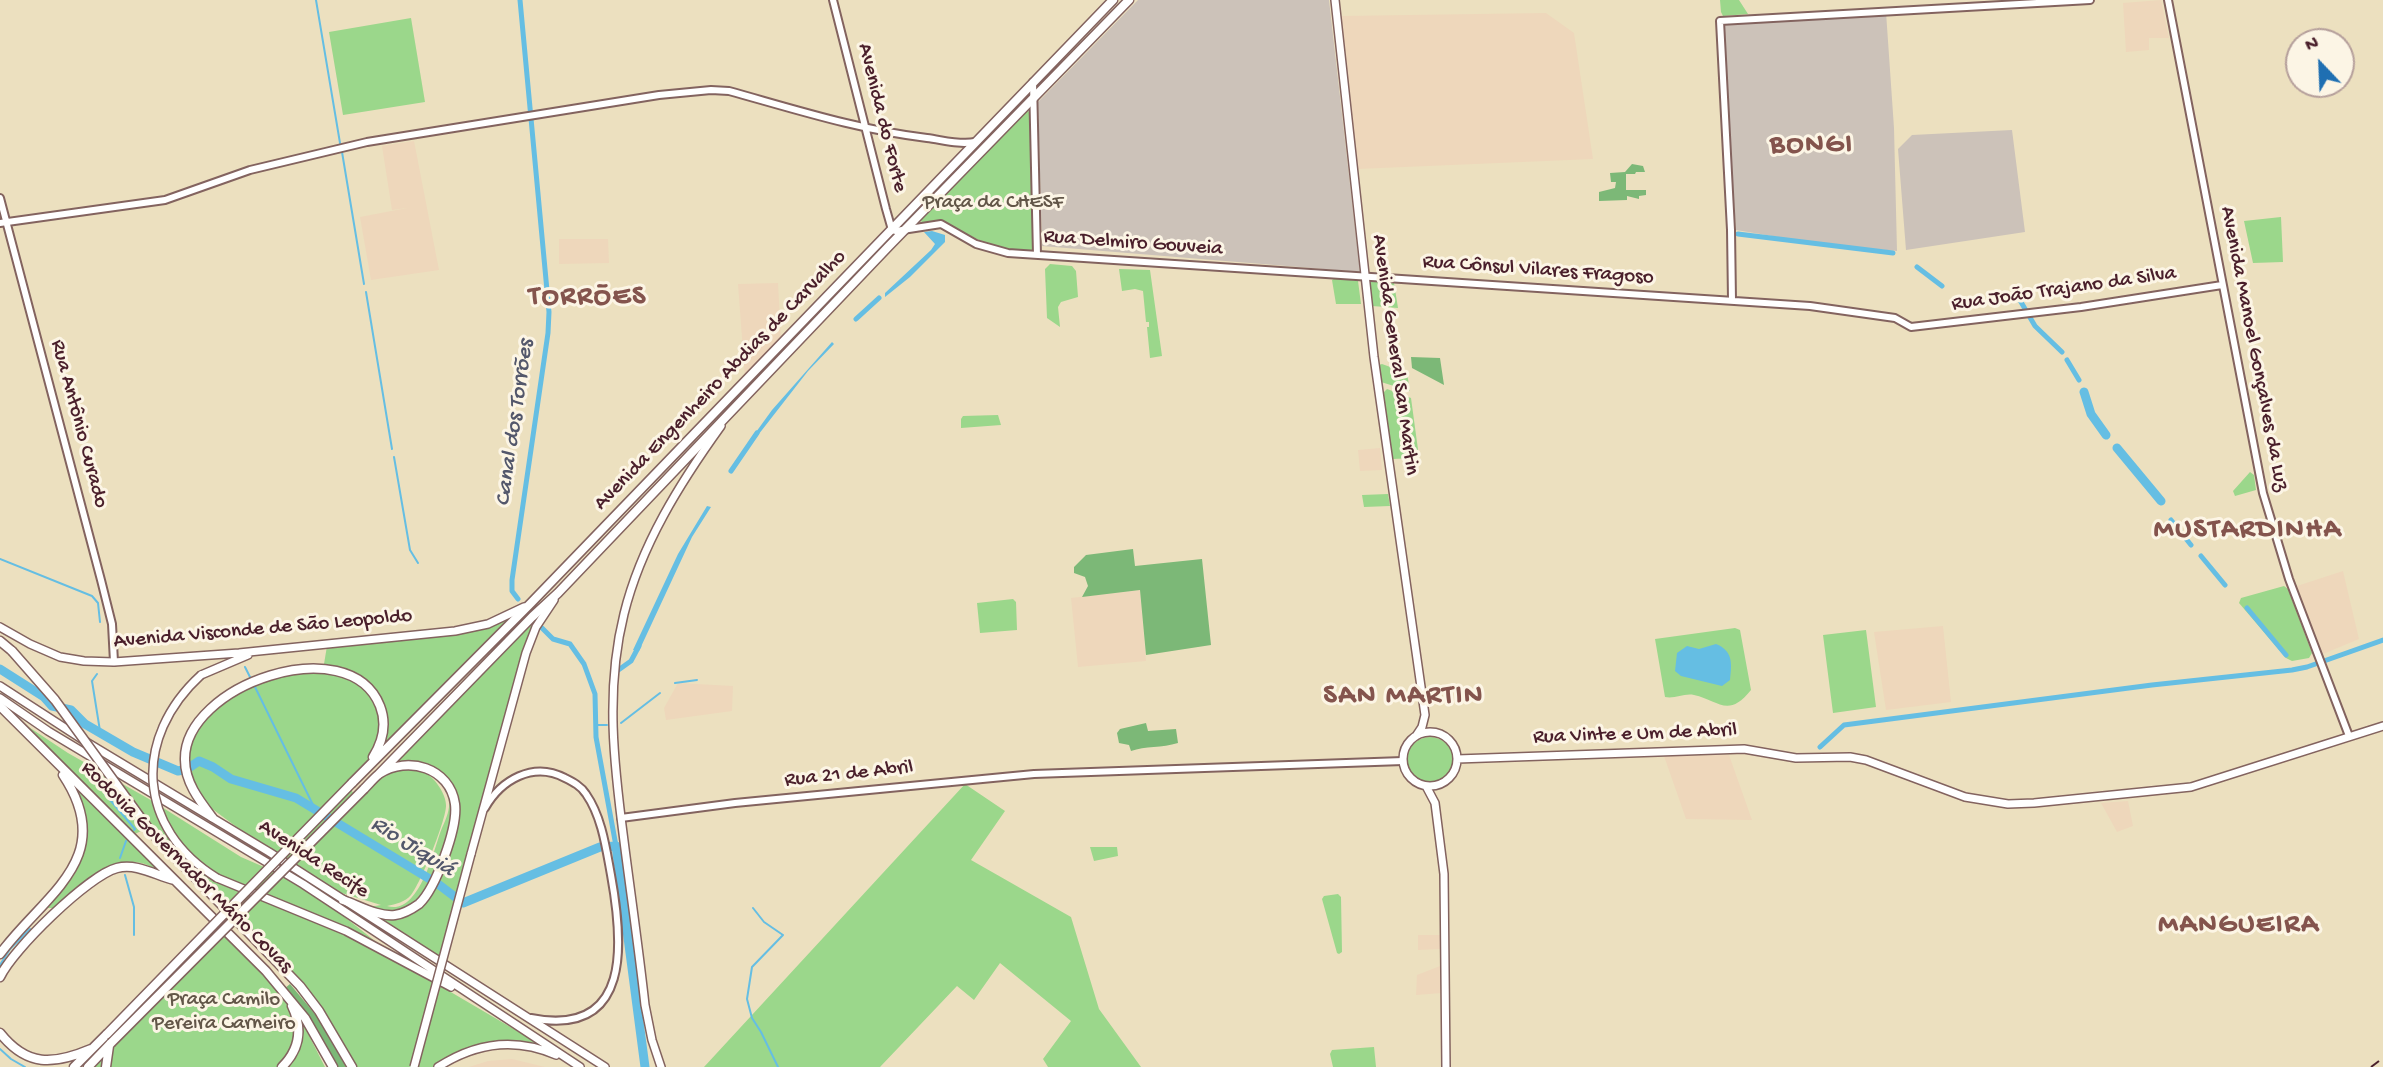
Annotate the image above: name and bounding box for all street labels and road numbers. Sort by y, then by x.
street label: Avenida do Forte [850,41,912,195]
street label: Avenida Manoel Gonçalves da Luz [2213,204,2293,494]
street label: Rua Delmiro Gouveia [1042,225,1224,263]
street label: Avenida General San Martin [1365,233,1423,477]
street label: Avenida Engenheiro Abdias de Carvalho [589,245,853,517]
street label: Rua Cônsul Vilares Fragoso [1422,250,1654,292]
street label: Rua João Trajano da Silva [1950,262,2178,318]
street label: Rua Antônio Curado [43,337,113,511]
street label: Avenida Visconde de São Leopoldo [113,604,413,656]
street label: Rua Vinte e Um de Abril [1533,719,1737,751]
street label: Rua 21 de Abril [783,756,915,794]
street label: Rodovia Governador Mário Covas [75,757,297,979]
street label: Avenida Recife [253,815,373,905]

